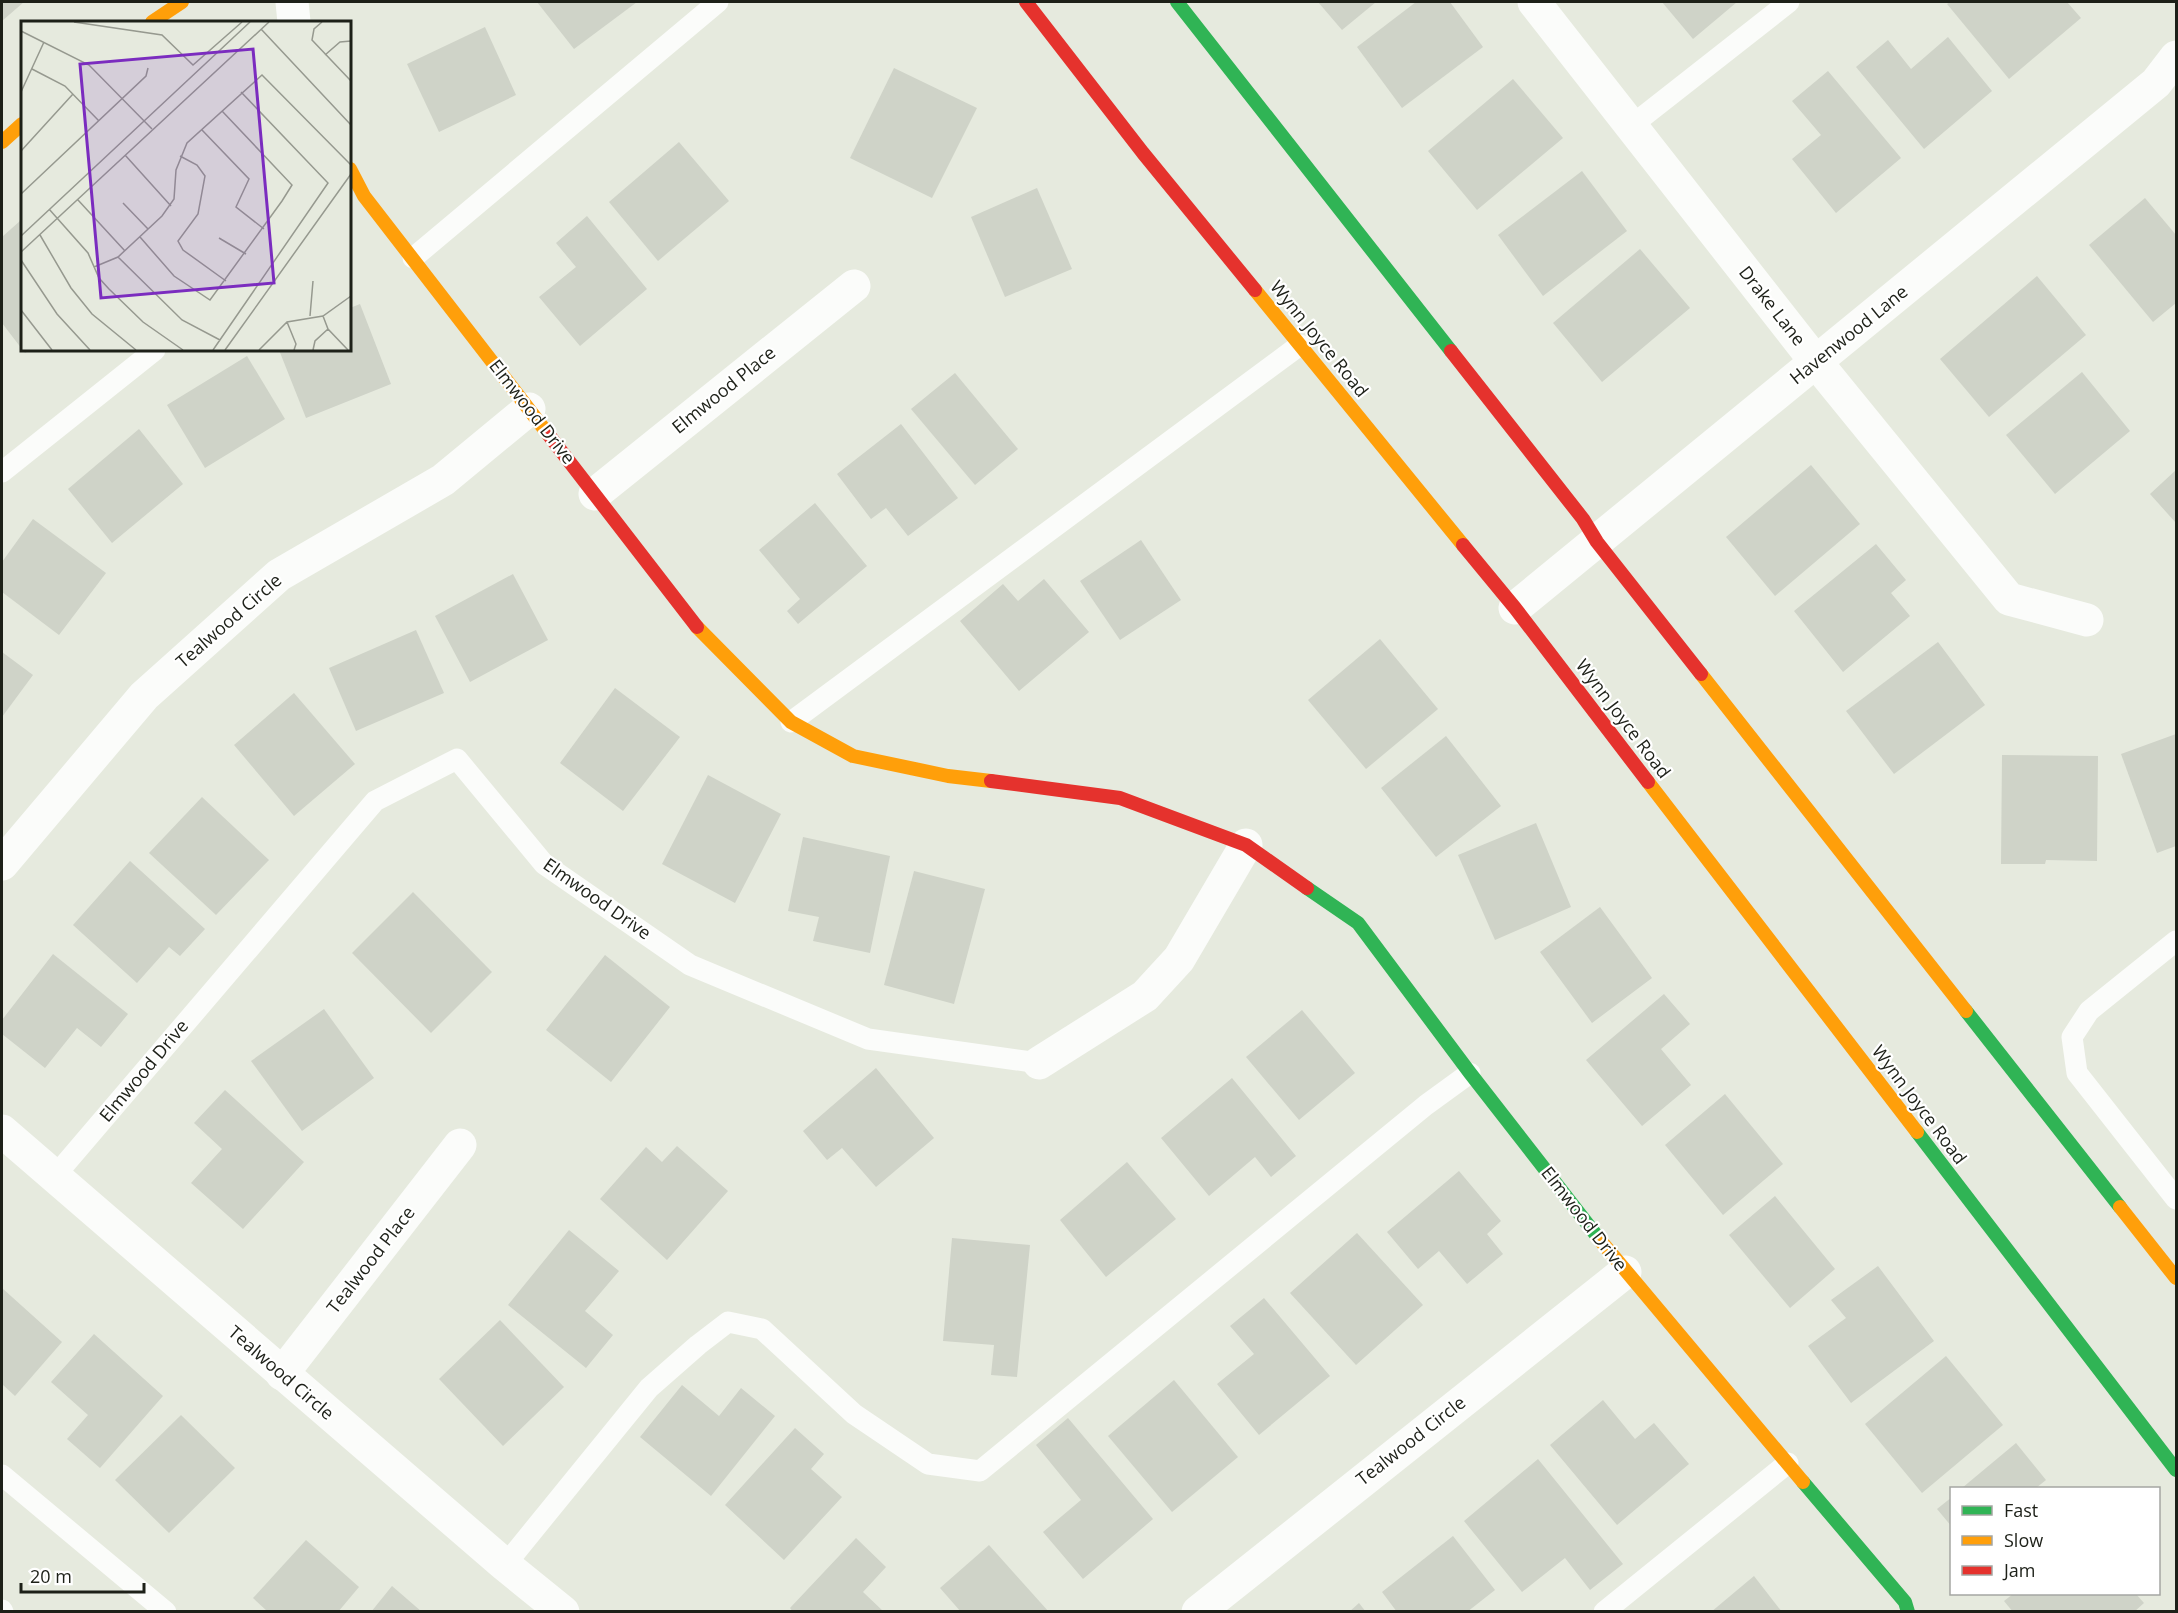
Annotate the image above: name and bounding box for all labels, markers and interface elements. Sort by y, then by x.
inset map [21,21,351,351]
street label: Drake Lane [1734,260,1812,350]
street label: Wynn Joyce Road [1265,275,1374,402]
street label: Havenwood Lane [1784,279,1912,389]
street label: Elmwood Place [667,340,780,438]
street label: Elmwood Drive [484,354,581,469]
street label: Tealwood Circle [171,568,286,673]
street label: Wynn Joyce Road [1571,654,1677,783]
street label: Elmwood Drive [539,852,656,944]
street label: Elmwood Drive [93,1014,193,1127]
street label: Wynn Joyce Road [1867,1040,1973,1169]
street label: Elmwood Drive [1536,1161,1633,1276]
street label: Tealwood Place [321,1201,420,1318]
street label: Tealwood Circle [224,1320,339,1425]
street label: Tealwood Circle [1351,1390,1470,1490]
legend [1950,1487,2160,1595]
text: Fast [2004,1498,2038,1522]
text: Slow [2004,1528,2043,1552]
scale bar [21,1556,144,1594]
text: Jam [2002,1558,2036,1582]
text: 20 m [30,1564,72,1588]

